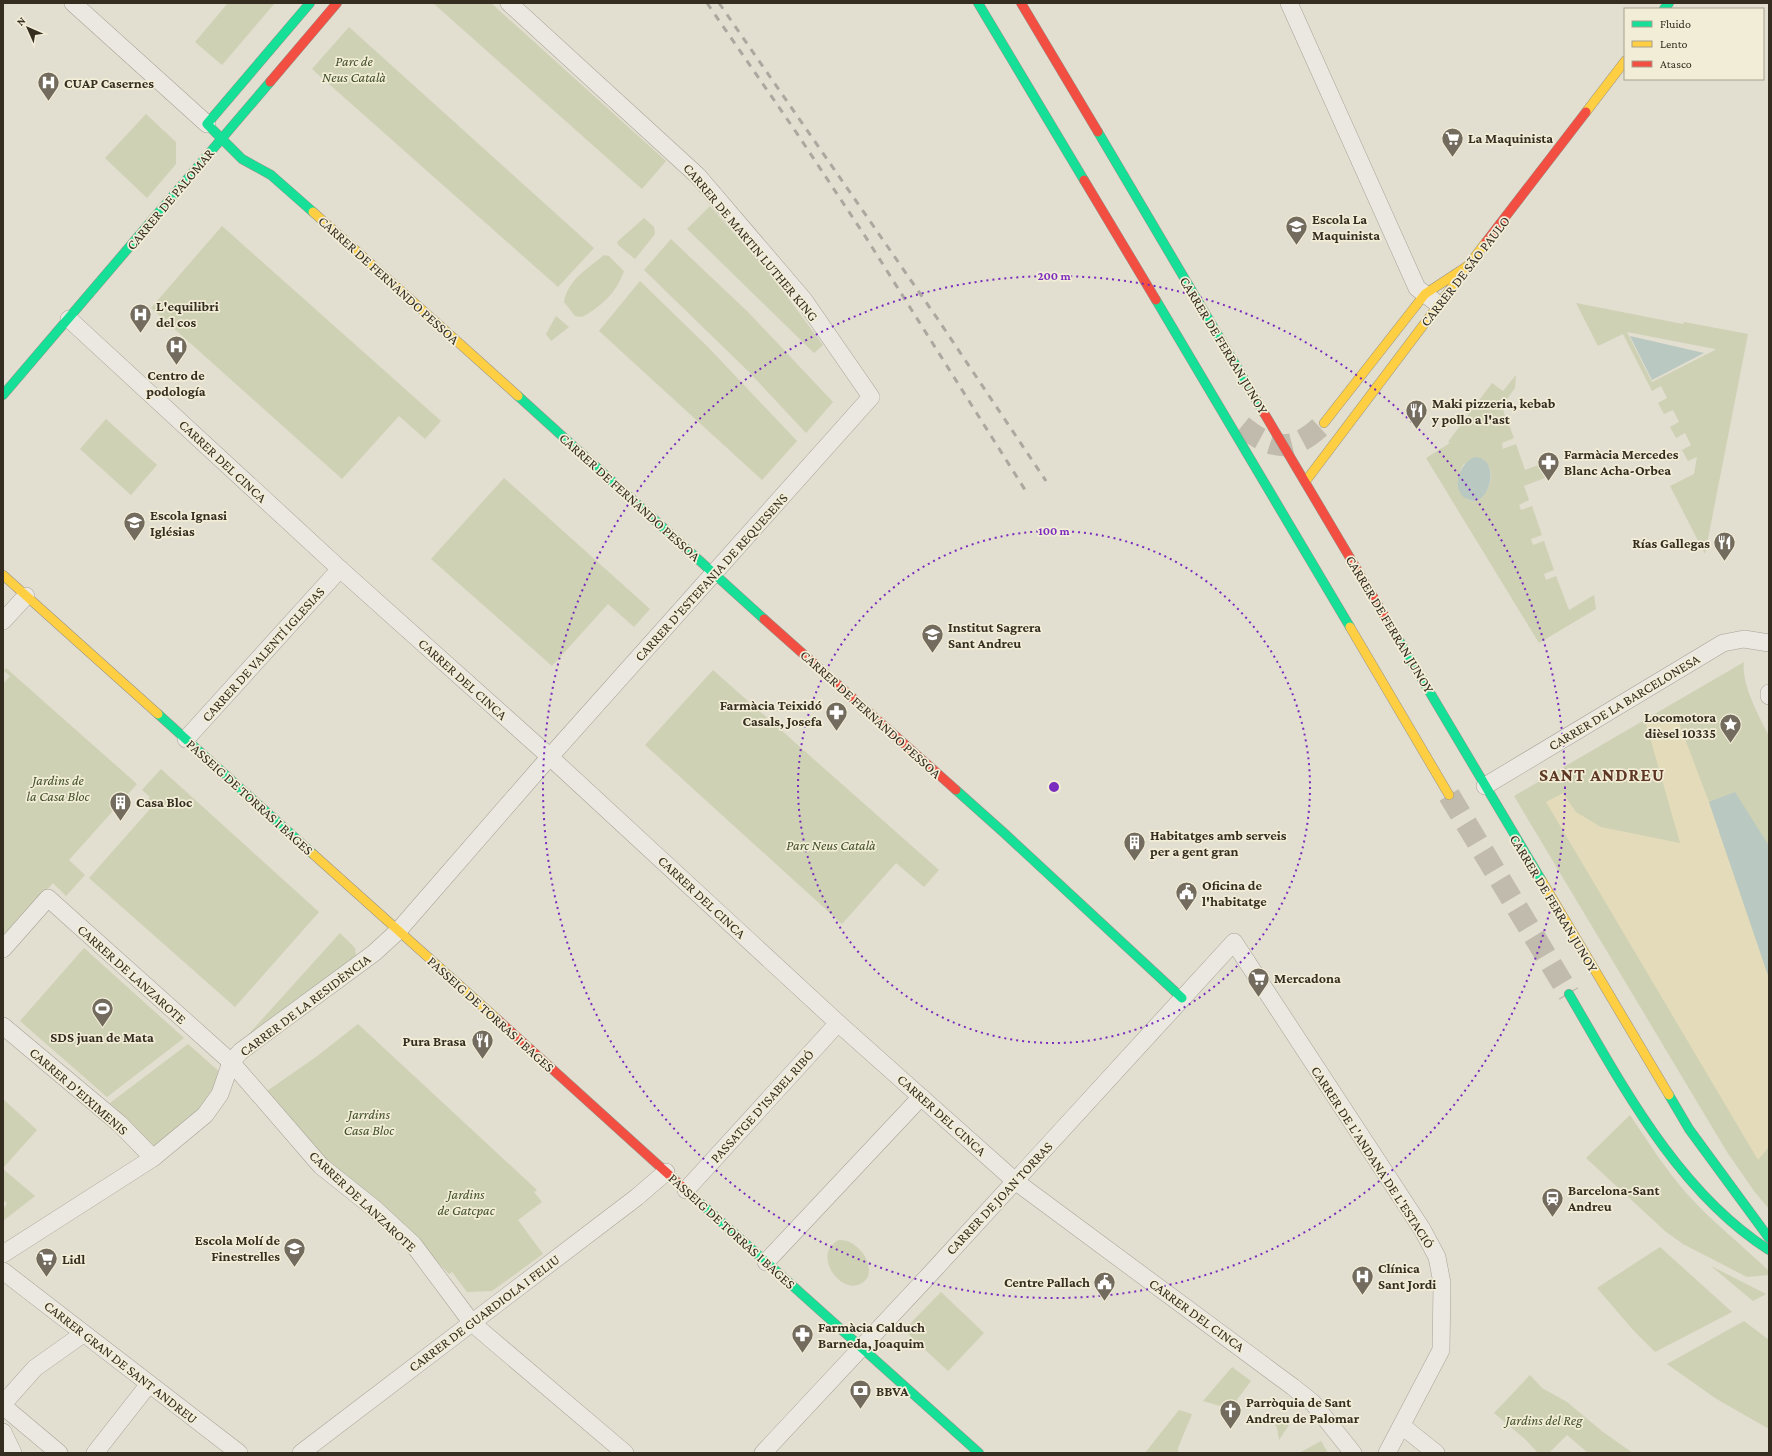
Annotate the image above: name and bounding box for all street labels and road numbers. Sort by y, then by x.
street label: CARRER DE PALOMAR [123,145,217,253]
street label: CARRER DE MARTIN LUTHER KING [680,160,822,324]
street label: CARRER DE FERNANDO PESSOA [315,212,463,348]
street label: CARRER DE SÃO PAULO [1417,213,1513,329]
street label: CARRER DE FERRAN JUNOY [1177,273,1272,417]
street label: CARRER DEL CINCA [176,416,270,506]
street label: CARRER DE FERNANDO PESSOA [556,429,704,565]
street label: CARRER D'ESTEFANIA DE REQUESENS [631,489,791,664]
street label: CARRER DE FERRAN JUNOY [1343,552,1438,696]
street label: CARRER DE VALENTÍ IGLESIAS [198,583,328,725]
street label: CARRER DEL CINCA [415,635,511,723]
street label: CARRER DE FERNANDO PESSOA [797,646,945,782]
street label: CARRER DE LA BARCELONESA [1546,650,1702,753]
street label: PASSEIG DE TORRAS I BAGES [183,736,317,858]
street label: CARRER DE FERRAN JUNOY [1507,831,1602,975]
street label: CARRER DEL CINCA [655,852,749,942]
street label: CARRER DE LANZAROTE [74,921,190,1027]
street label: CARRER DE LA RESIDÈNCIA [237,951,374,1059]
street label: PASSEIG DE TORRAS I BAGES [424,953,558,1075]
street label: CARRER D'EIXIMENIS [26,1044,132,1138]
street label: PASSATGE D'ISABEL RIBÓ [707,1046,817,1166]
street label: CARRER DE L'ANDANA DE L'ESTACIÓ [1308,1063,1438,1251]
street label: CARRER DEL CINCA [894,1071,990,1159]
street label: CARRER DE JOAN TORRAS [942,1138,1056,1258]
street label: CARRER DE LANZAROTE [306,1147,420,1255]
street label: PASSEIG DE TORRAS I BAGES [665,1170,799,1292]
street label: CARRER DE GUARDIOLA I FELIU [405,1251,563,1375]
street label: CARRER DEL CINCA [1146,1275,1248,1355]
street label: CARRER GRAN DE SANT ANDREU [41,1297,201,1427]

